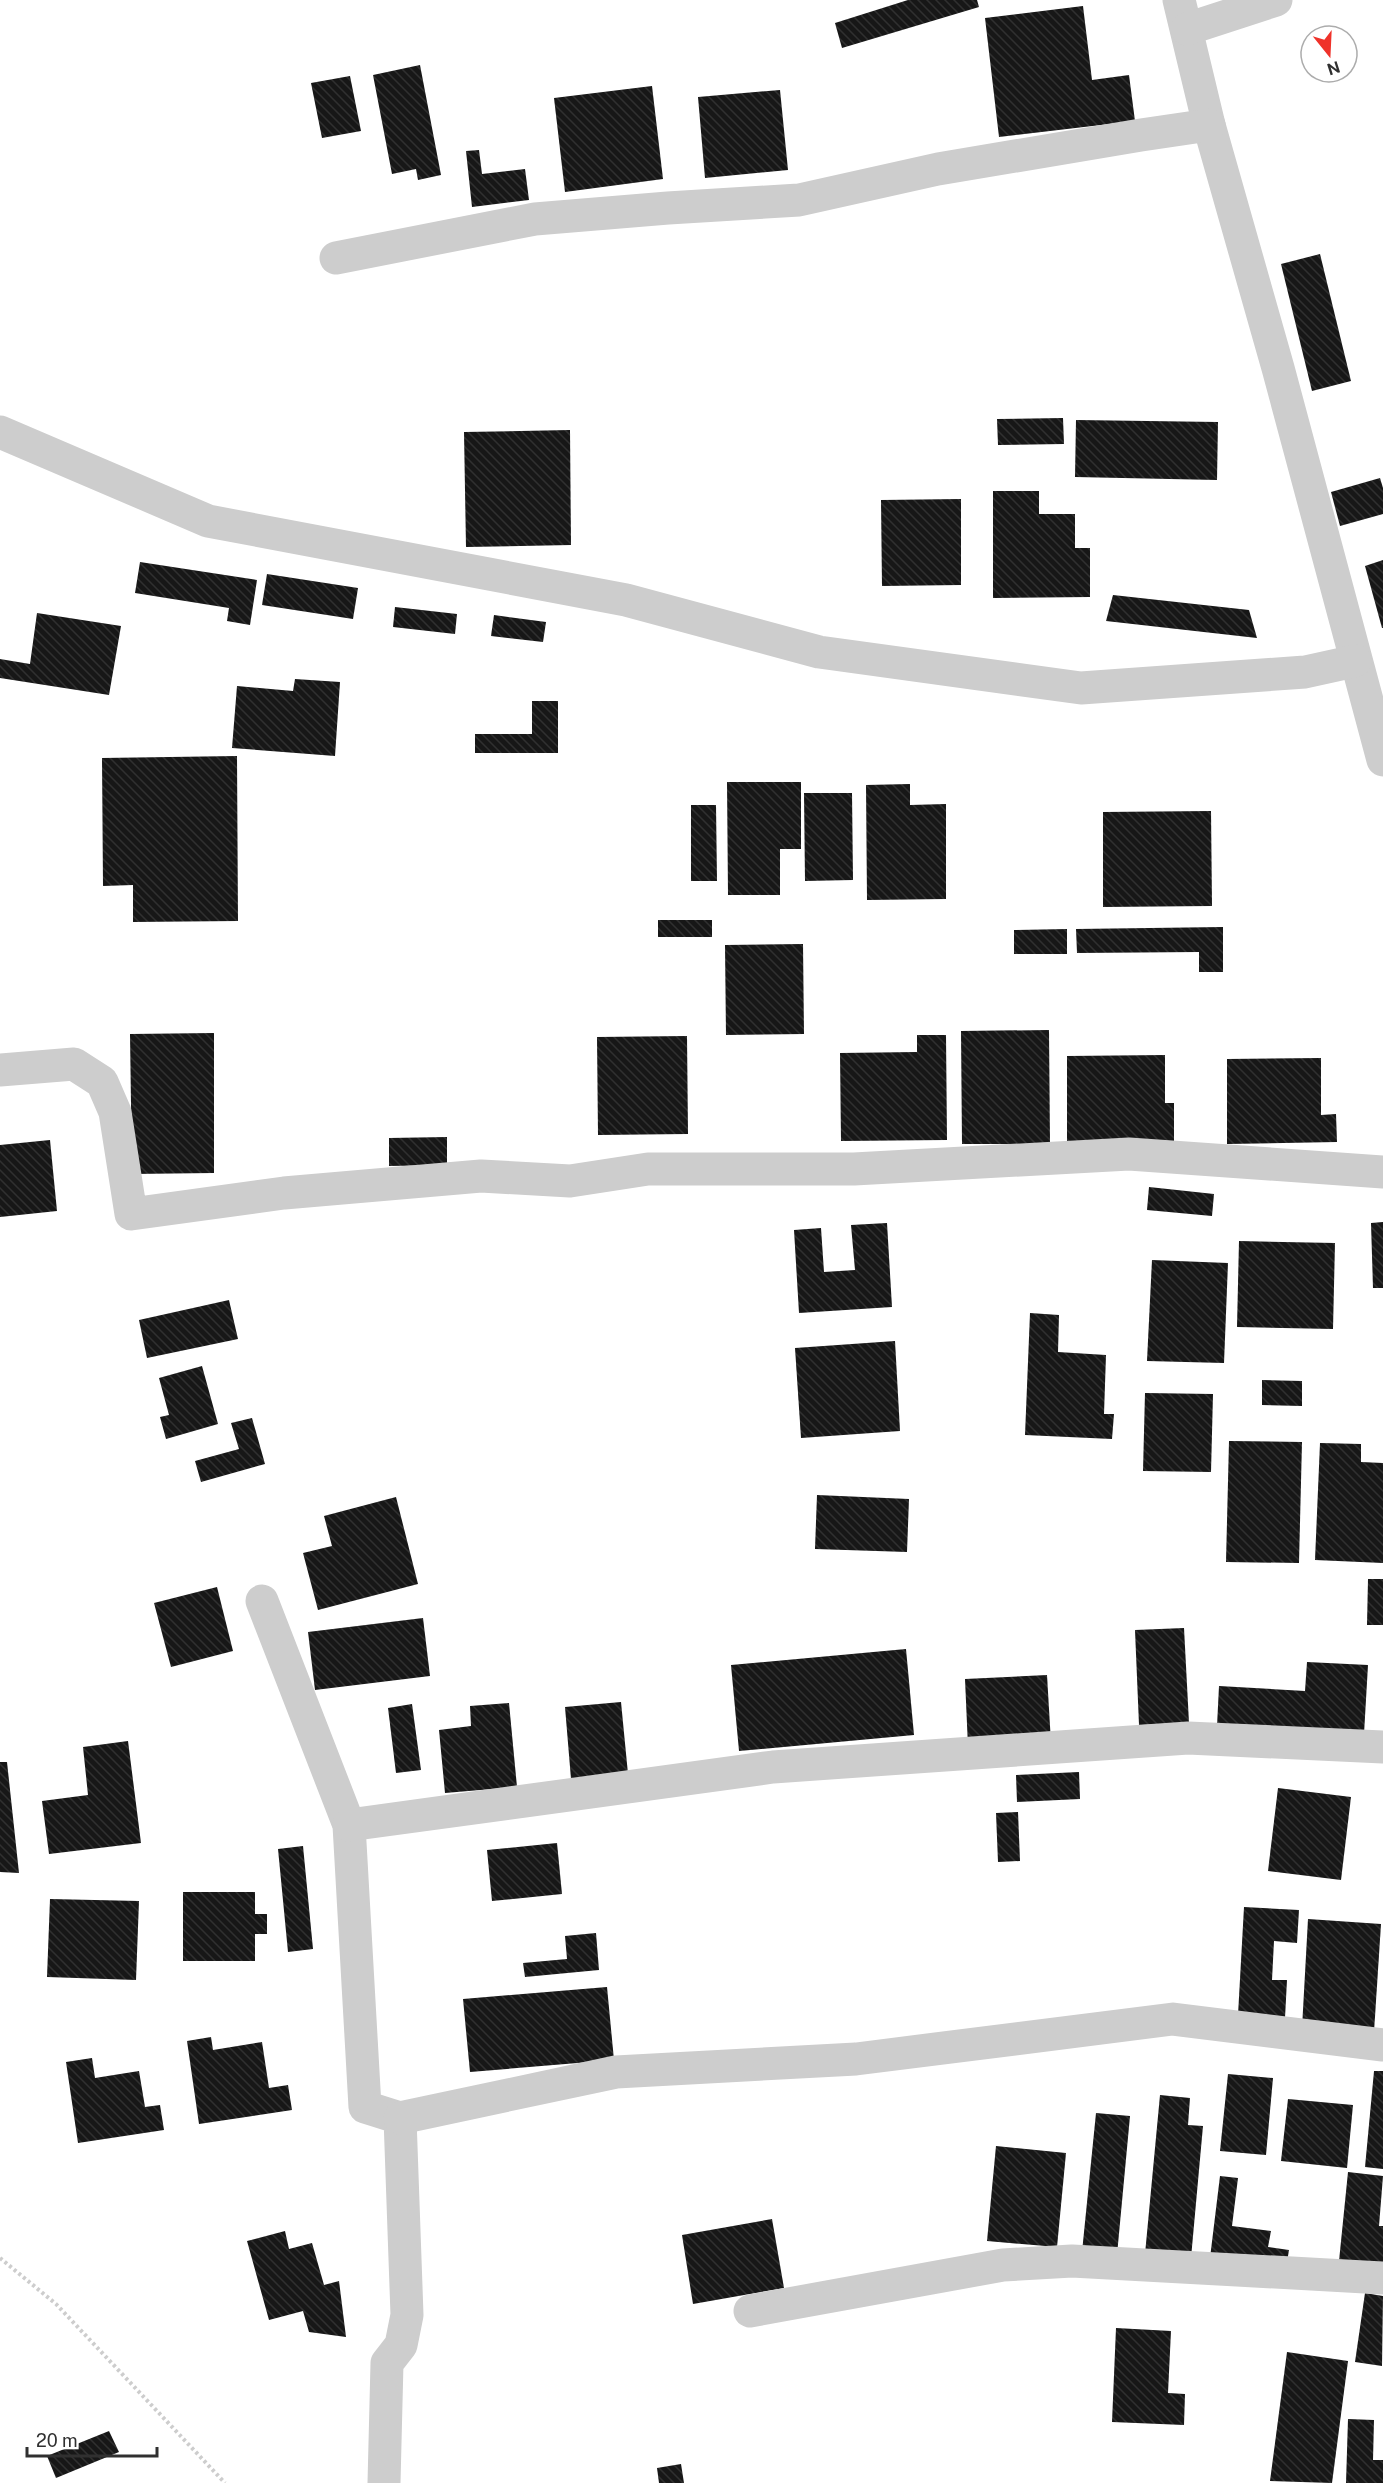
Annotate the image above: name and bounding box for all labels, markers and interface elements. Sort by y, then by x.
north arrow [1299,24,1359,84]
text: N [1325,57,1342,79]
scale bar [27,2420,158,2458]
text: 20 m [36,2430,78,2451]

